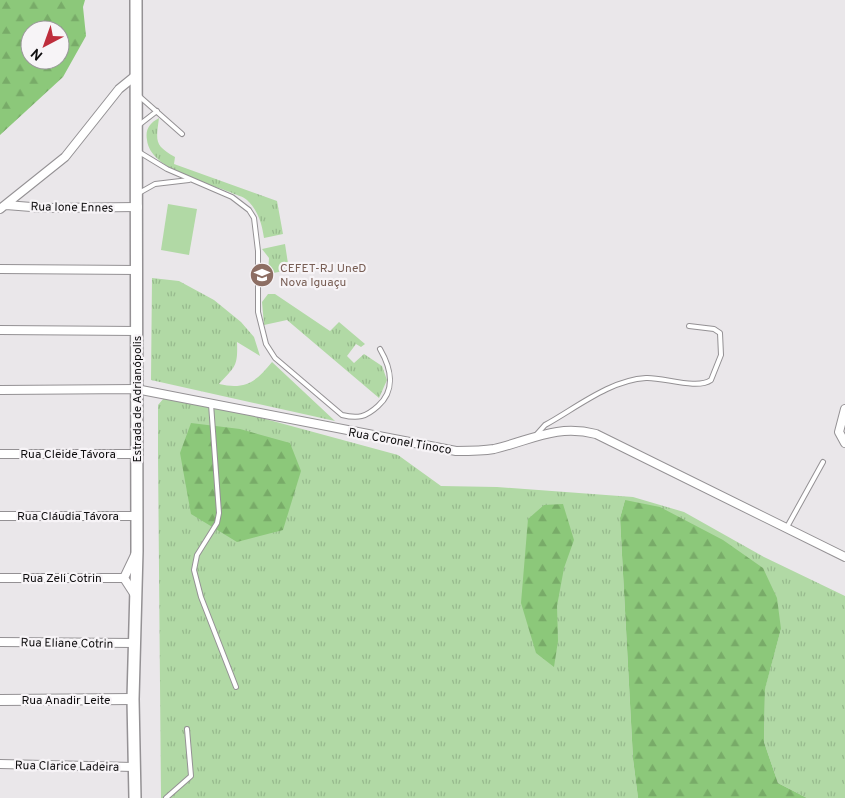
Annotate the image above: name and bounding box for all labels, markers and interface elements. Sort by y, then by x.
north arrow [20,20,70,70]
text: N [28,44,47,63]
street label: Rua Ione Ennes [30,199,114,217]
place label: CEFET-RJ UneD Nova Iguaçu [280,261,367,291]
school or university icon: CEFET-RJ UneD Nova Iguaçu [249,262,275,288]
street label: Estrada de Adrianópolis [130,336,146,462]
street label: Rua Coronel Tinoco [347,425,453,459]
street label: Rua Cleide Távora [20,447,116,463]
street label: Rua Cláudia Távora [17,509,119,525]
street label: Rua Zeli Cotrin [22,571,102,587]
street label: Rua Eliane Cotrin [20,635,113,653]
street label: Rua Anadir Leite [21,693,111,709]
street label: Rua Clarice Ladeira [15,758,119,776]

